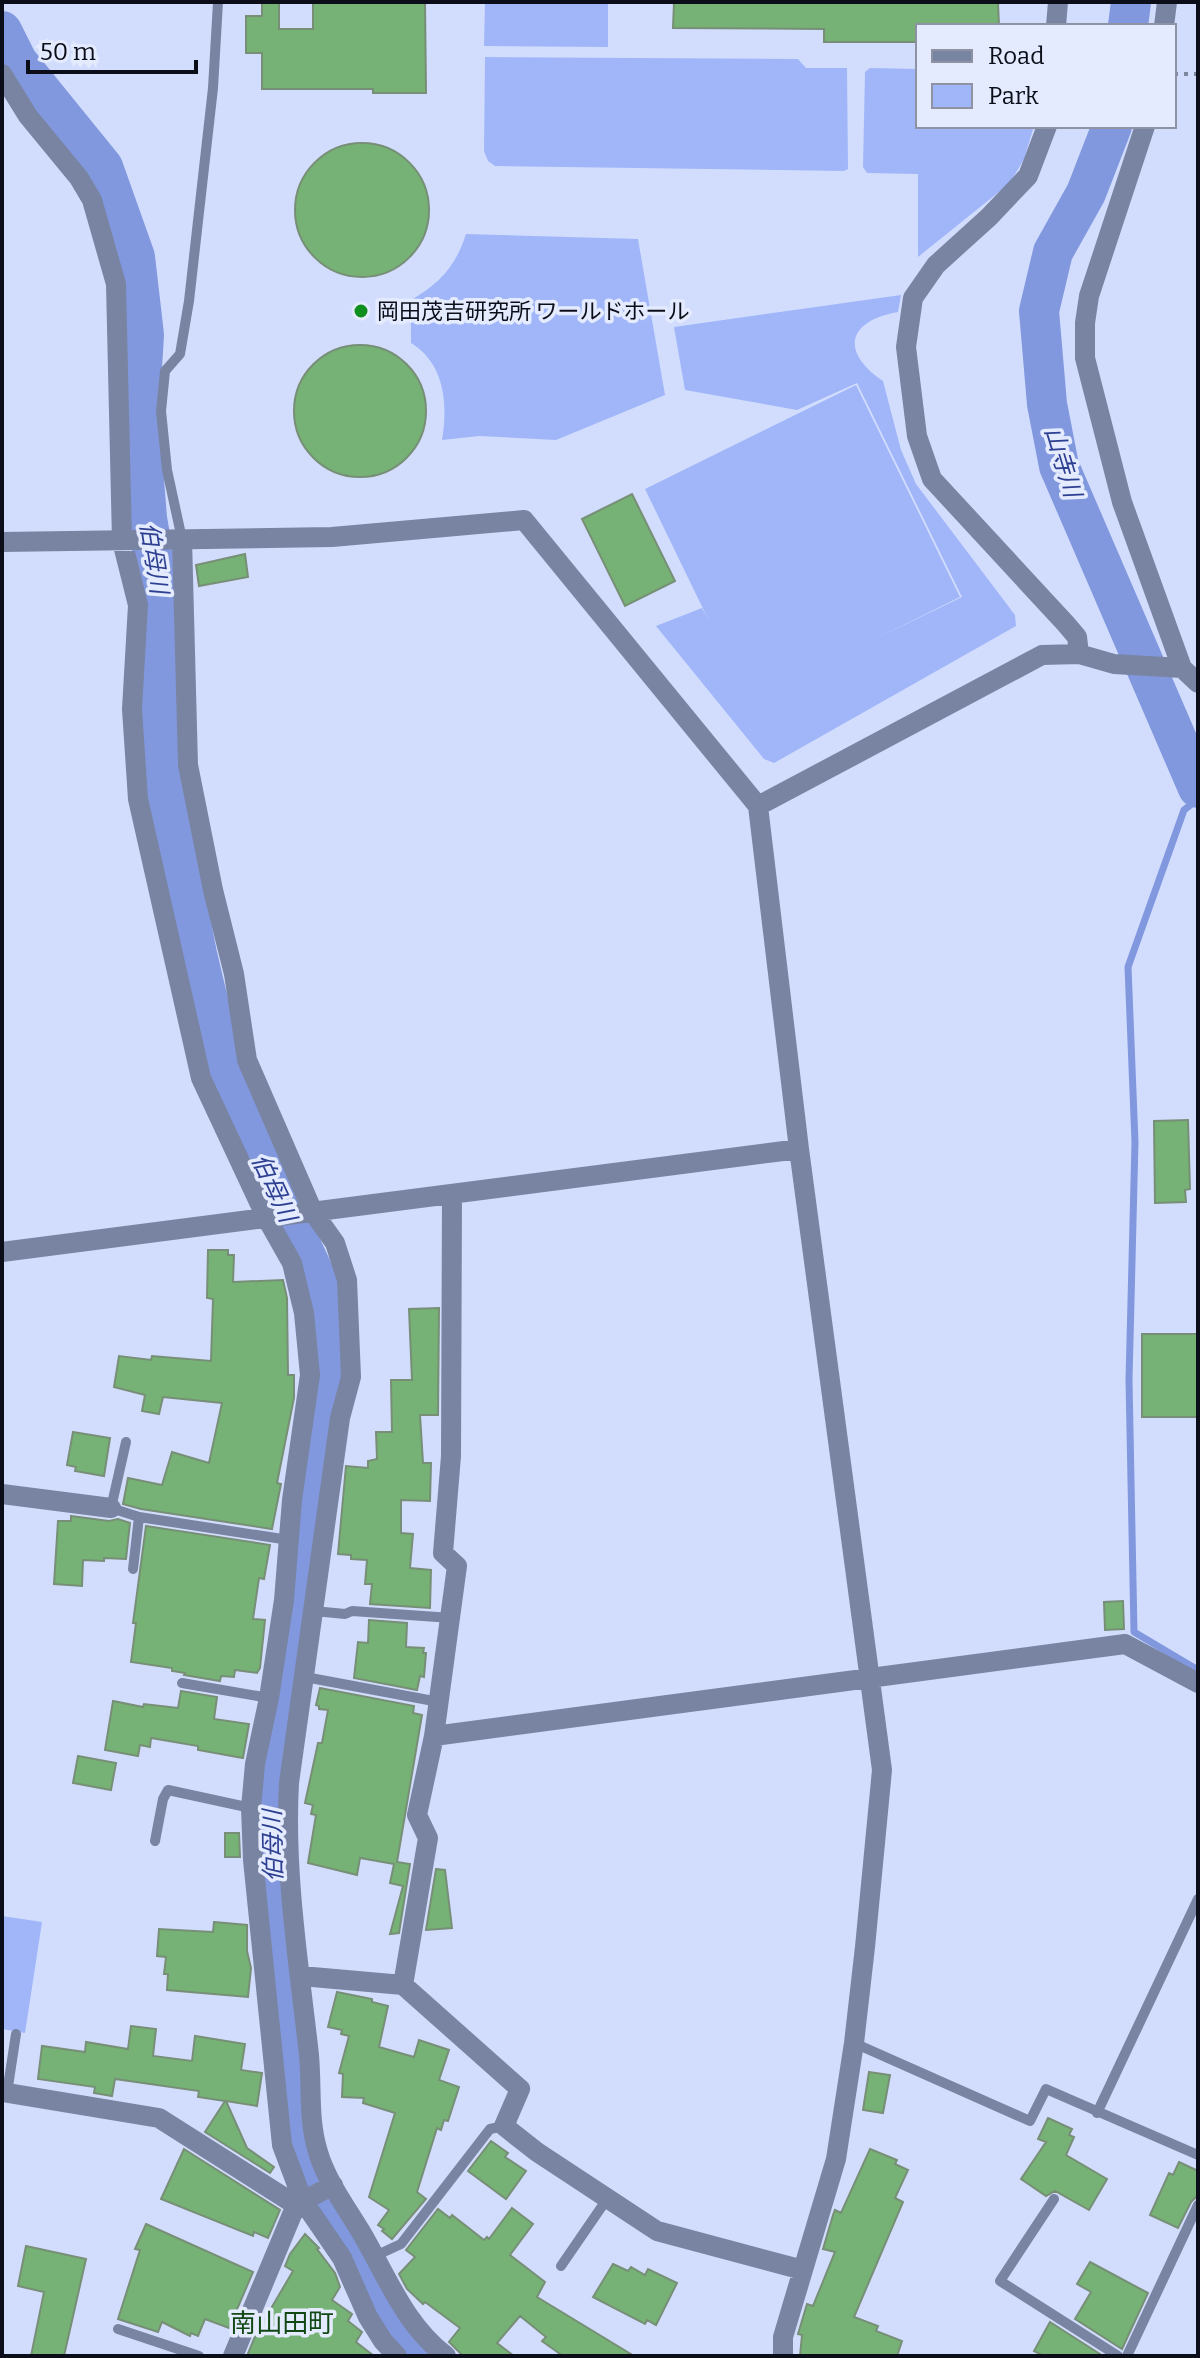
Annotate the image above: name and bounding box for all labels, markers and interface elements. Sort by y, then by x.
scale bar [28,24,196,74]
legend [916,24,1176,128]
text: 50 m [40,38,96,66]
text: Road [988,42,1044,70]
text: Park [988,82,1039,110]
place label: 岡田茂吉研究所 ワールドホール [377,298,689,325]
marker: 岡田茂吉研究所 ワールドホール [352,302,370,320]
water label: 山寺川 [1039,423,1088,503]
water label: 伯母川 [135,520,174,599]
water label: 伯母川 [246,1149,303,1229]
water label: 伯母川 [258,1807,288,1882]
district label: 南山田町 [230,2308,334,2339]

